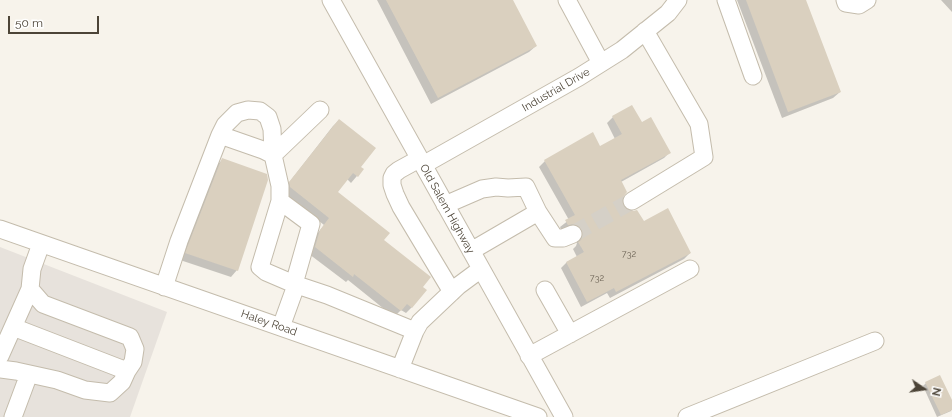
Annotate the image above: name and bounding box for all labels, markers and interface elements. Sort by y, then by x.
scale bar [10,8,101,34]
text: 50 m [15,16,43,30]
street label: Industrial Drive [520,65,592,115]
street label: Old Salem Highway [417,162,477,256]
house number: 732 [622,249,636,259]
house number: 732 [590,273,604,283]
street label: Haley Road [239,307,299,339]
north arrow [904,369,944,409]
text: N [929,386,943,397]

